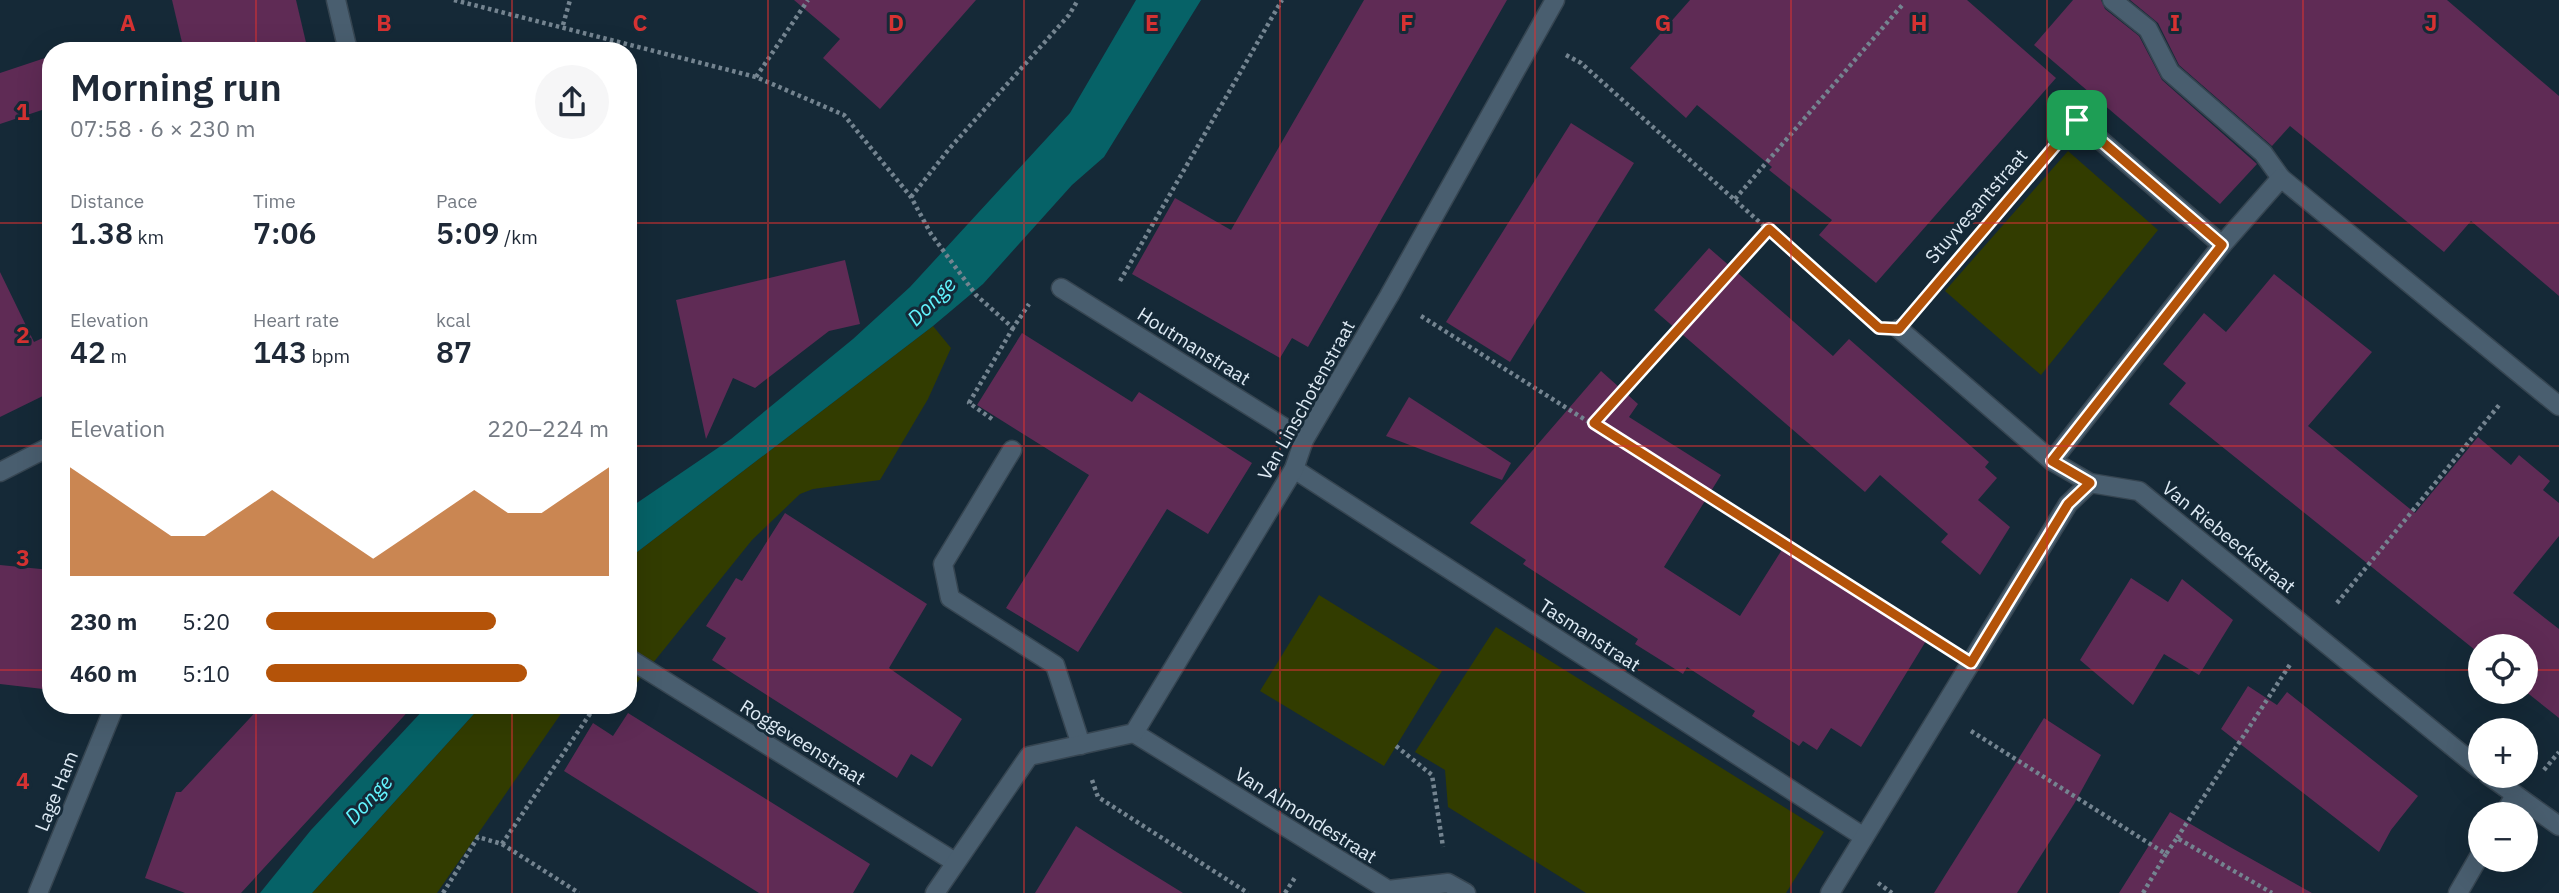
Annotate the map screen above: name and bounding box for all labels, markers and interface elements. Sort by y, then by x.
text: A [120,7,136,37]
text: B [376,7,392,37]
text: C [633,7,648,37]
text: D [888,7,904,37]
text: E [1145,7,1159,37]
text: F [1400,7,1414,37]
text: G [1655,7,1671,37]
text: H [1911,7,1927,37]
text: I [2170,7,2180,37]
text: J [2425,7,2437,37]
text: Morning run [70,62,282,111]
button: share [535,65,609,139]
pin [2047,90,2107,150]
text: 1 [16,96,30,126]
icon: arrive [2058,101,2096,139]
text: 07:58 · 6 × 230 m [70,113,256,143]
street label: Stuyvesantstraat [1920,144,2032,268]
text: Distance [70,189,144,213]
text: Time [253,189,296,213]
text: Pace [436,189,477,213]
text: 1.38 [70,213,133,252]
text: 7:06 [253,213,317,252]
text: 5:09 [436,213,500,252]
text: km [133,225,164,249]
text: /km [500,225,538,249]
water label: Donge [900,270,962,332]
street label: Houtmanstraat [1133,302,1255,390]
text: Elevation [70,308,149,332]
text: Heart rate [253,308,339,332]
text: kcal [436,308,471,332]
street label: Van Linschotenstraat [1252,316,1360,484]
text: 2 [16,319,30,349]
text: 42 [70,332,106,371]
text: 143 [253,332,307,371]
text: 87 [436,332,472,371]
text: m [106,344,127,368]
text: bpm [307,344,350,368]
text: Elevation [70,413,165,443]
text: 220–224 m [487,413,609,443]
street label: Van Riebeeckstraat [2157,476,2301,598]
text: 3 [16,542,30,572]
street label: Tasmanstraat [1535,593,1645,677]
text: 230 m [70,606,137,636]
text: 5:20 [182,606,230,636]
map controls [2468,634,2538,872]
button: locate [2468,634,2538,704]
text: 460 m [70,658,137,688]
text: 5:10 [182,658,230,688]
street label: Roggeveenstraat [736,694,870,790]
button: + [2468,718,2538,788]
street label: Lage Ham [29,747,83,835]
street label: Van Almondestraat [1231,762,1381,868]
text: 4 [16,765,30,795]
water label: Donge [338,768,398,830]
button: − [2468,802,2538,872]

